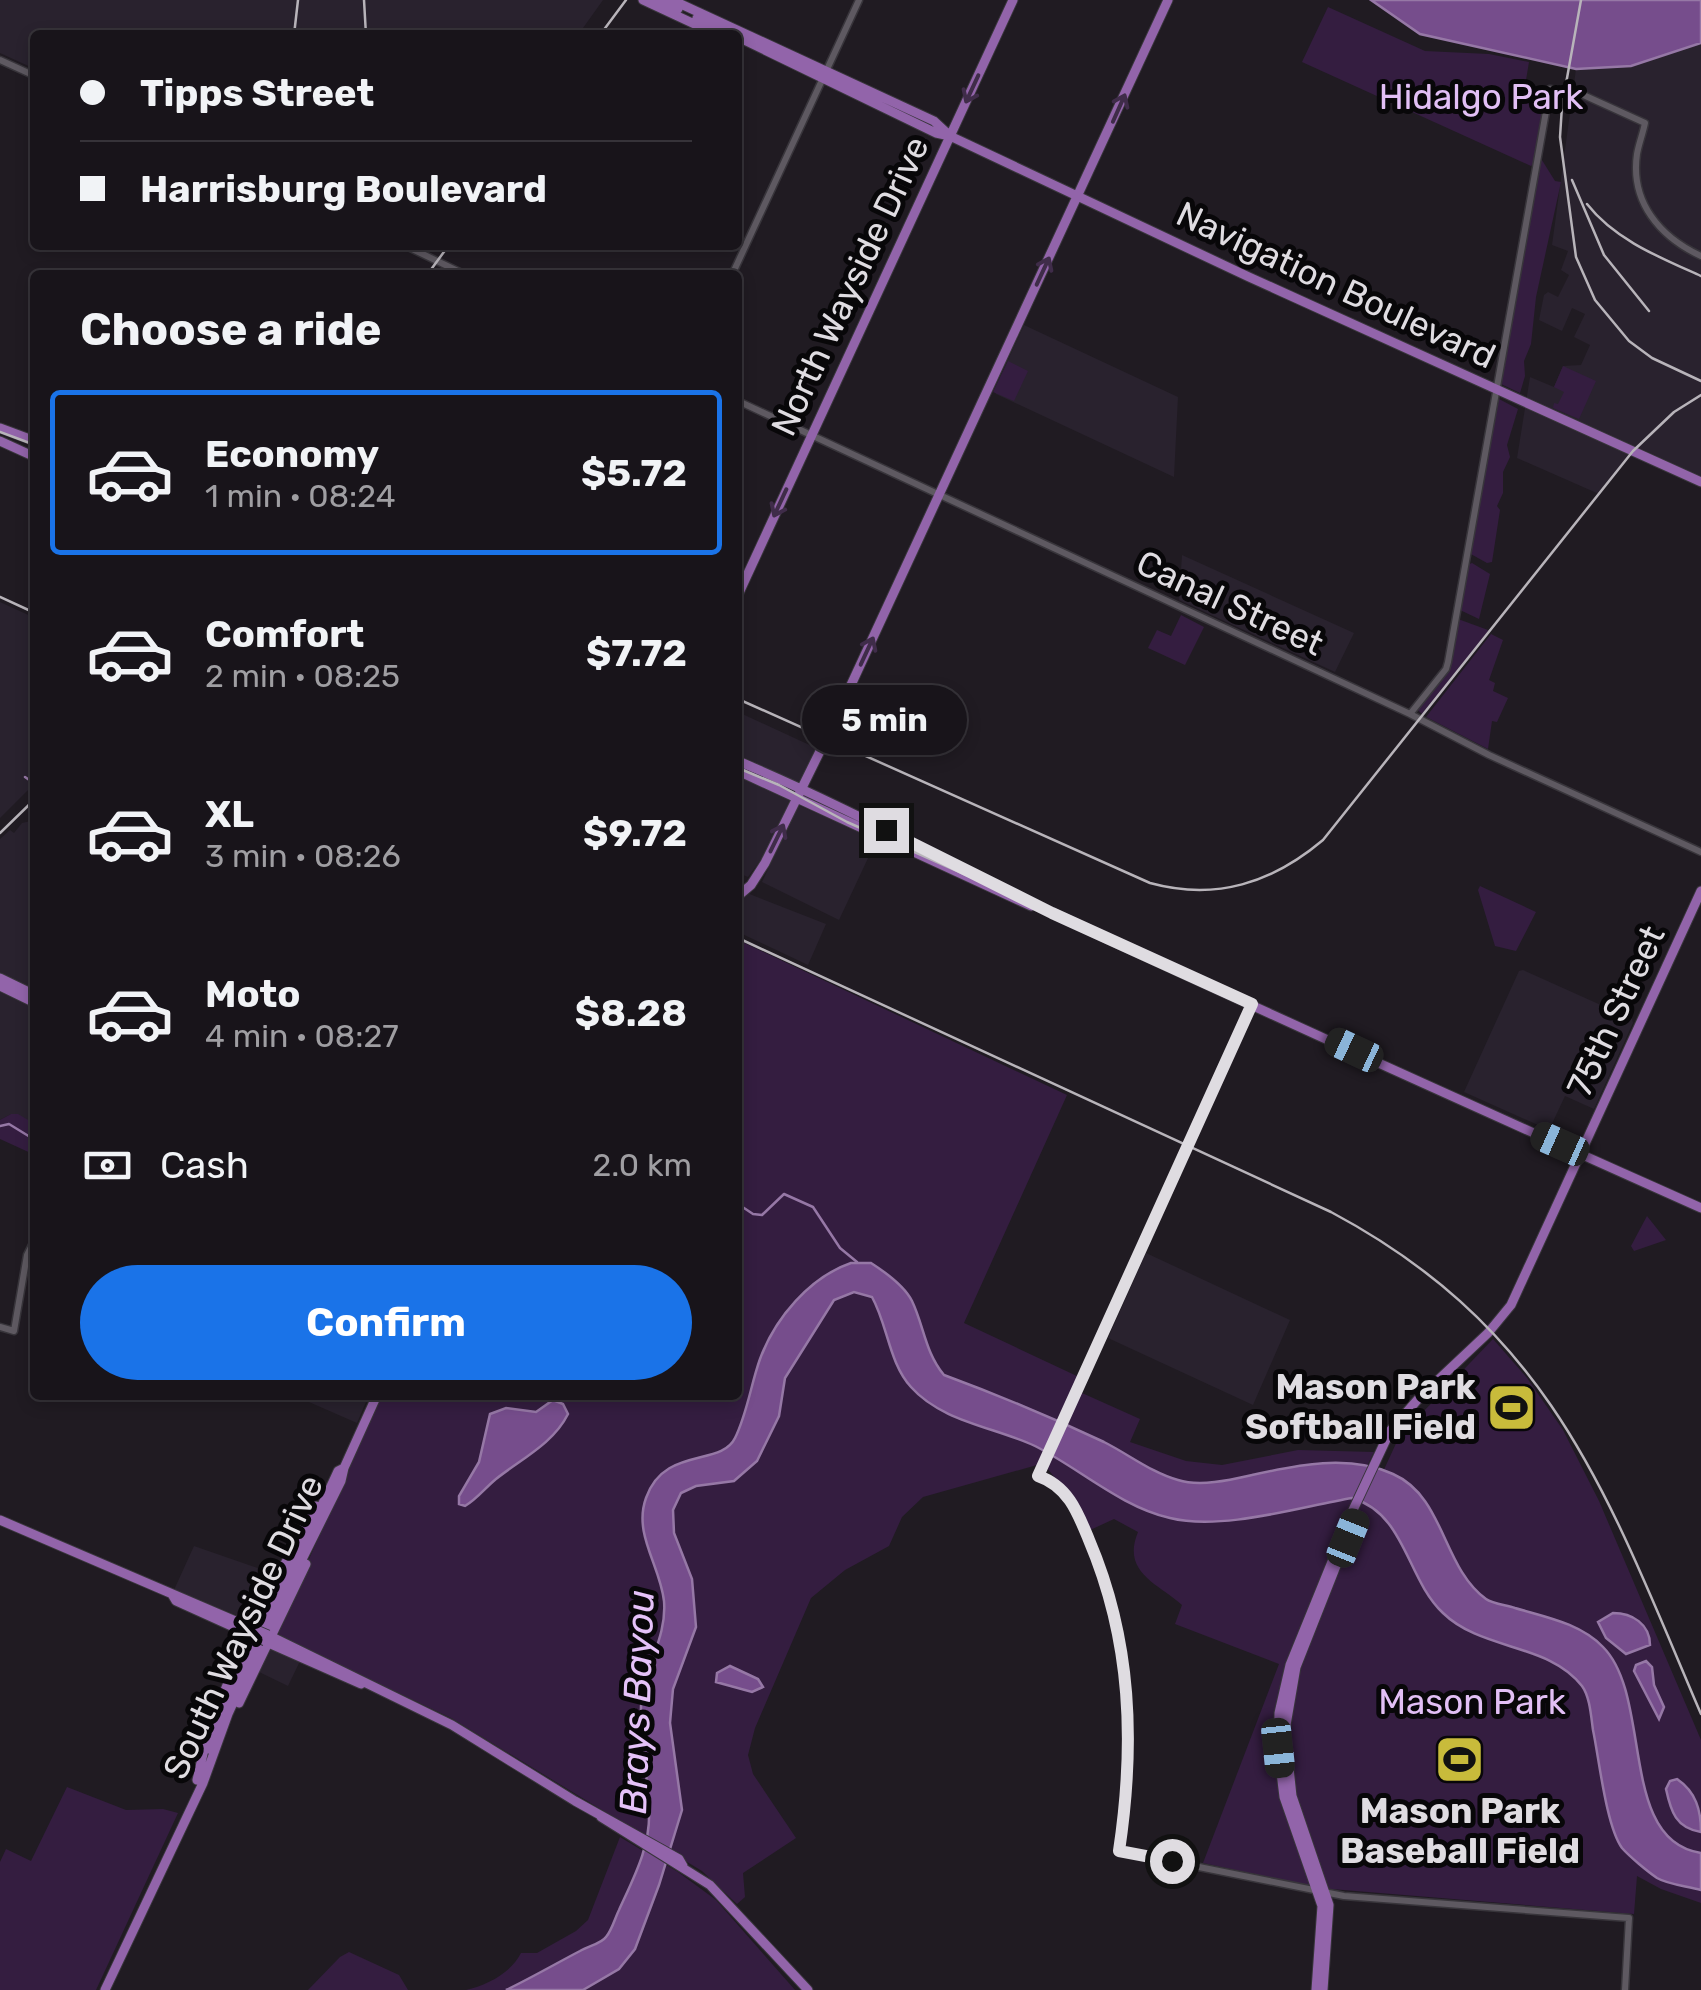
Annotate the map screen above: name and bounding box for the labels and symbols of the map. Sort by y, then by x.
one-way arrow [962,73,981,103]
park label: Hidalgo Park [1379,76,1583,118]
one-way arrow [1111,93,1129,124]
street label: North Wayside Drive [762,130,938,442]
street label: Navigation Boulevard [1170,193,1502,377]
one-way arrow [1034,257,1053,287]
one-way arrow [770,487,788,518]
street label: Canal Street [1130,541,1330,665]
one-way arrow [859,637,878,667]
callout: 5 min [804,685,968,755]
route end [864,808,909,853]
one-way arrow [769,824,788,854]
street label: 75th Street [1558,919,1674,1103]
car [1320,1024,1388,1076]
car [1526,1118,1594,1170]
place label: Mason Park Softball Field [1245,1366,1477,1448]
sports icon: Mason Park Softball Field [1485,1381,1537,1433]
street label: South Wayside Drive [154,1468,332,1786]
car [1323,1505,1373,1571]
water label: Brays Bayou [610,1589,664,1815]
park label: Mason Park [1378,1681,1566,1723]
car [1260,1717,1296,1779]
sports icon: Mason Park Baseball Field [1434,1733,1486,1785]
place label: Mason Park Baseball Field [1340,1790,1580,1872]
route start [1150,1839,1195,1884]

